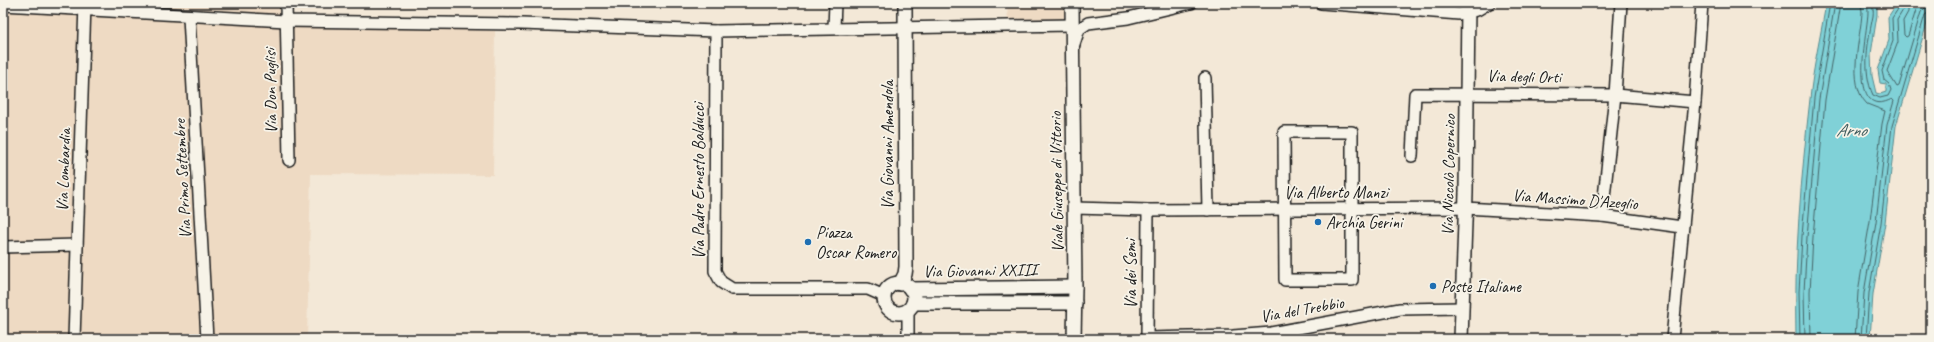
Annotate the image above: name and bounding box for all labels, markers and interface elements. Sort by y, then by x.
street label: Via Don Puglisi [259,45,282,134]
street label: Via degli Orti [1487,65,1563,88]
street label: Via Giovanni Amendola [877,78,898,209]
street label: Via Padre Ernesto Balducci [688,100,709,259]
street label: Viale Giuseppe di Vittorio [1045,111,1068,252]
street label: Via Niccolò Copernico [1437,113,1460,236]
street label: Via Primo Settembre [169,117,196,239]
water label: Arno [1836,119,1869,141]
street label: Via Lombardia [52,126,76,212]
street label: Via Alberto Manzi [1284,182,1391,203]
street label: Via Massimo D'Azeglio [1512,185,1639,214]
place label: Archia Gerini [1326,212,1404,233]
marker: Archia Gerini [1313,217,1323,227]
place label: Piazza Oscar Romero [816,222,897,263]
marker: Piazza Oscar Romero [803,237,813,247]
street label: Via dei Semi [1120,237,1141,309]
street label: Via Giovanni XXIII [923,259,1040,282]
place label: Poste Italiane [1441,276,1522,297]
marker: Poste Italiane [1428,281,1438,291]
street label: Via del Trebbio [1259,292,1346,327]

